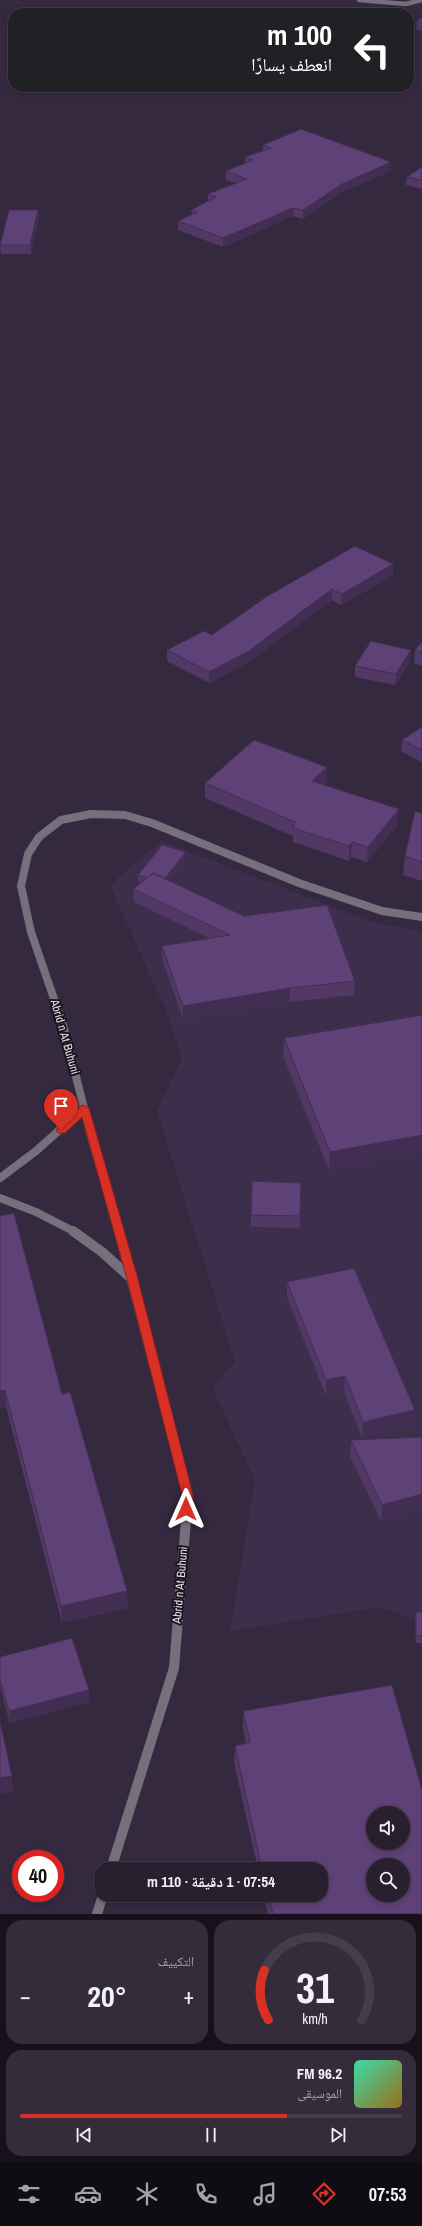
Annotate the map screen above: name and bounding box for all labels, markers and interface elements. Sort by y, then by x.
text: 100 m [267,16,332,54]
icon: left [346,24,398,76]
text: انعطف يسارًا [251,52,332,77]
street label: Abrid n At Buhuni [46,997,83,1076]
pin [44,1089,78,1130]
icon: arrive [50,1095,72,1117]
position arrow [165,1488,207,1530]
street label: Abrid n At Buhuni [169,1546,191,1625]
map controls [366,1806,410,1902]
button: sound [366,1806,410,1850]
speed limit sign: 40 [12,1850,64,1902]
button: search [366,1858,410,1902]
text: 07:54 · 1 دقيقة · 110 m [147,1871,275,1892]
text: التكييف [158,1953,194,1970]
text: 31 [296,1960,334,2016]
text: 20° [87,1976,127,2016]
text: − [20,1981,31,2011]
text: + [183,1981,194,2011]
text: km/h [302,2009,328,2028]
text: 96.2 FM [297,2063,342,2084]
text: الموسيقى [298,2085,342,2102]
icon: previous [73,2124,95,2146]
icon: pause [200,2124,222,2146]
icon: next [327,2124,349,2146]
icon: filters [15,2180,43,2208]
icon: car [74,2180,102,2208]
icon: climate [133,2180,161,2208]
icon: phone [192,2180,220,2208]
icon: music [251,2180,279,2208]
icon: directions [310,2180,338,2208]
text: 07:53 [369,2182,407,2207]

